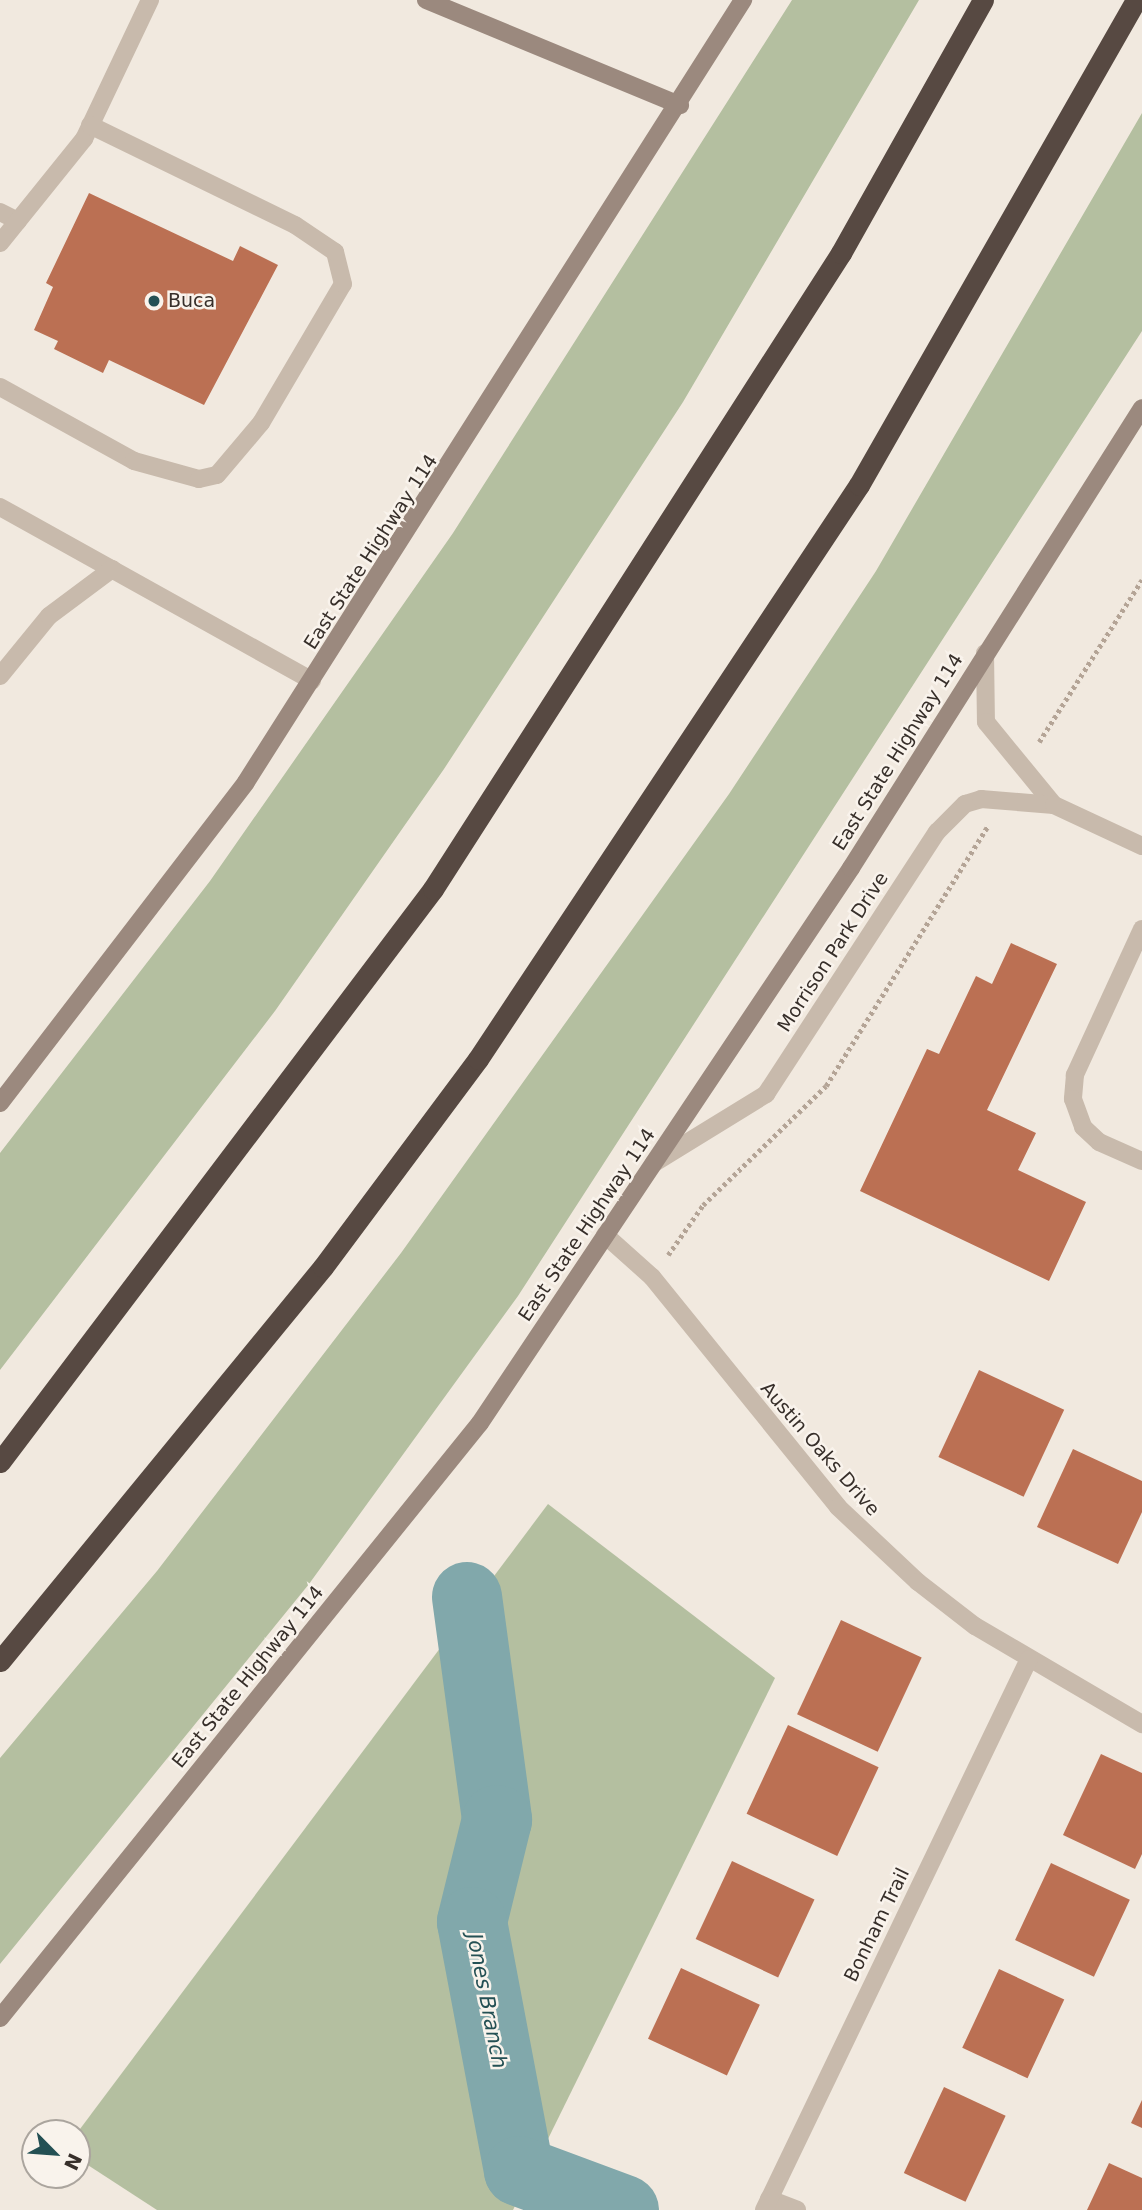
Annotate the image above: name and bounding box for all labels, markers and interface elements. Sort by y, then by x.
place label: Buca [168,290,215,312]
marker: Buca [146,293,162,309]
street label: East State Highway 114 [299,450,443,654]
street label: East State Highway 114 [828,649,968,855]
street label: Morrison Park Drive [773,868,893,1036]
street label: East State Highway 114 [514,1124,660,1326]
street label: Austin Oaks Drive [756,1377,884,1521]
street label: East State Highway 114 [167,1581,329,1773]
street label: Bonham Trail [840,1864,914,1986]
water label: Jones Branch [462,1931,512,2071]
north arrow [21,2119,91,2189]
text: N [60,2150,87,2174]

